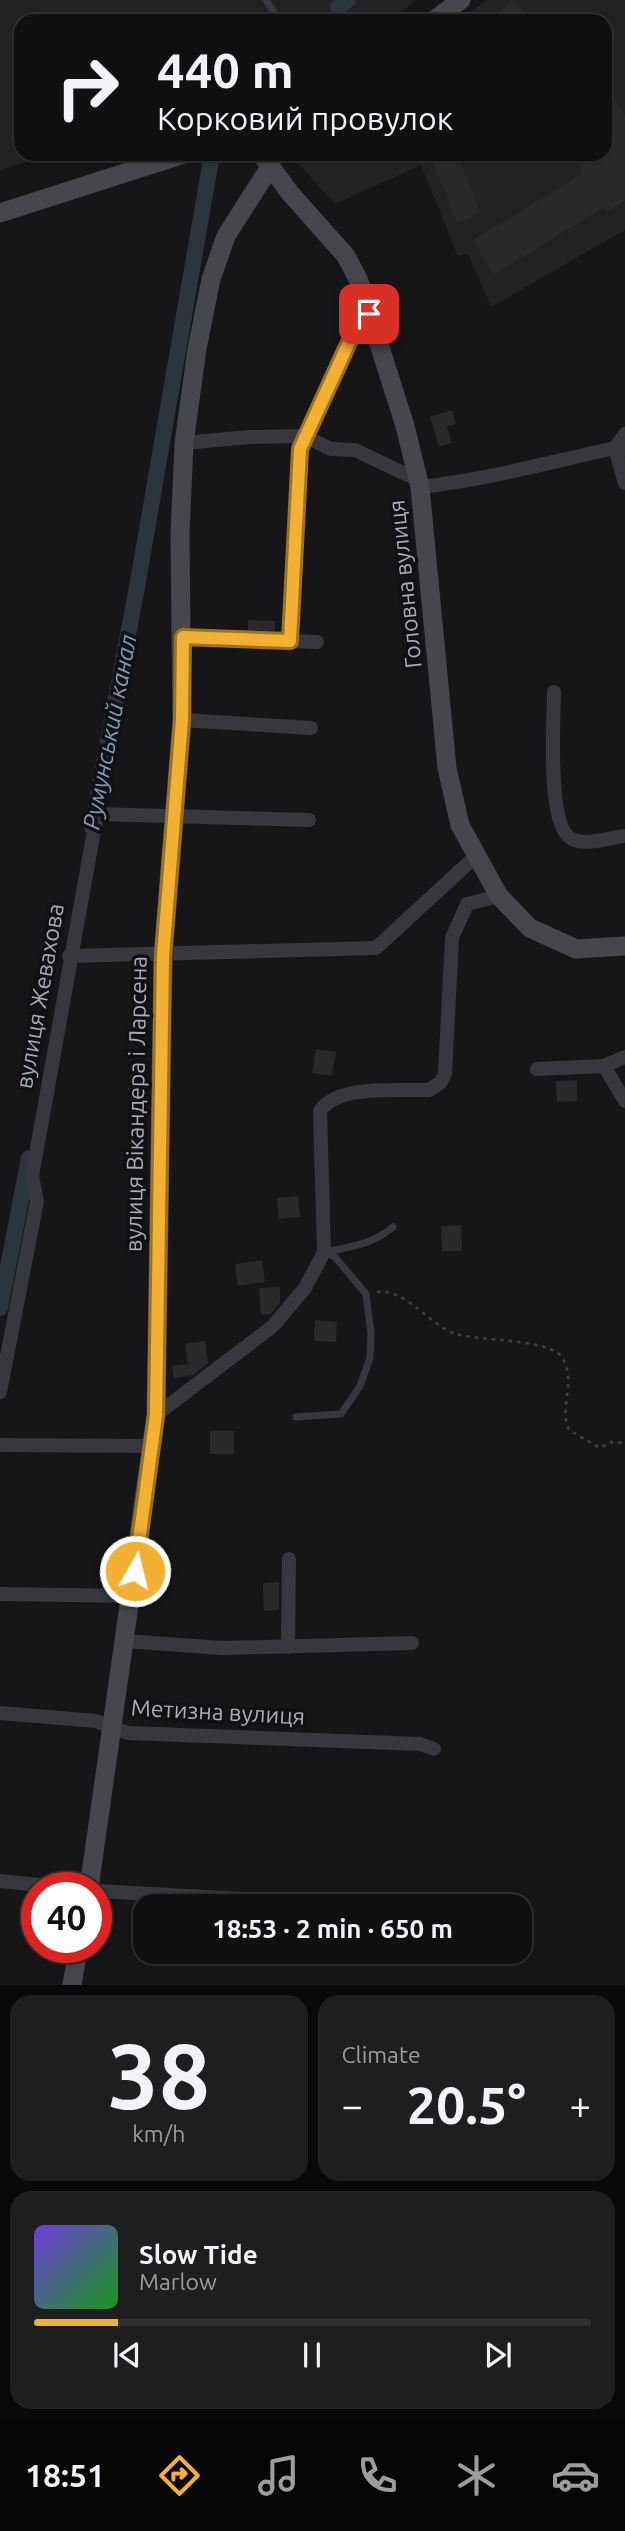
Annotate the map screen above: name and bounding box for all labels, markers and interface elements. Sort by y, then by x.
icon: right [42,42,133,133]
text: 440 m [157,42,294,97]
text: Корковий провулок [157,100,453,136]
pin [339,284,399,344]
icon: arrive [350,295,388,333]
street label: Головна вулиця [383,499,426,669]
water label: Румунський канал [77,632,142,832]
street label: вулиця Жевахова [11,901,68,1090]
street label: вулиця Вікандера і Ларсена [120,956,151,1252]
position arrow [98,1534,172,1608]
street label: Метизна вулиця [130,1694,306,1729]
speed limit sign: 40 [21,1872,112,1963]
text: 18:53 · 2 min · 650 m [212,1914,453,1943]
text: 38 [107,2024,210,2126]
text: Climate [342,2042,421,2067]
text: 20.5° [407,2076,526,2134]
text: − [342,2084,363,2126]
text: + [570,2084,591,2126]
text: km/h [132,2121,185,2146]
text: Slow Tide [139,2240,258,2269]
text: Marlow [139,2269,217,2294]
icon: previous [108,2336,146,2374]
icon: pause [293,2336,331,2374]
icon: next [479,2336,517,2374]
icon: directions [155,2451,204,2500]
icon: music [254,2451,303,2500]
icon: phone [353,2451,402,2500]
icon: climate [452,2451,501,2500]
icon: car [551,2451,600,2500]
text: 18:51 [25,2457,105,2493]

